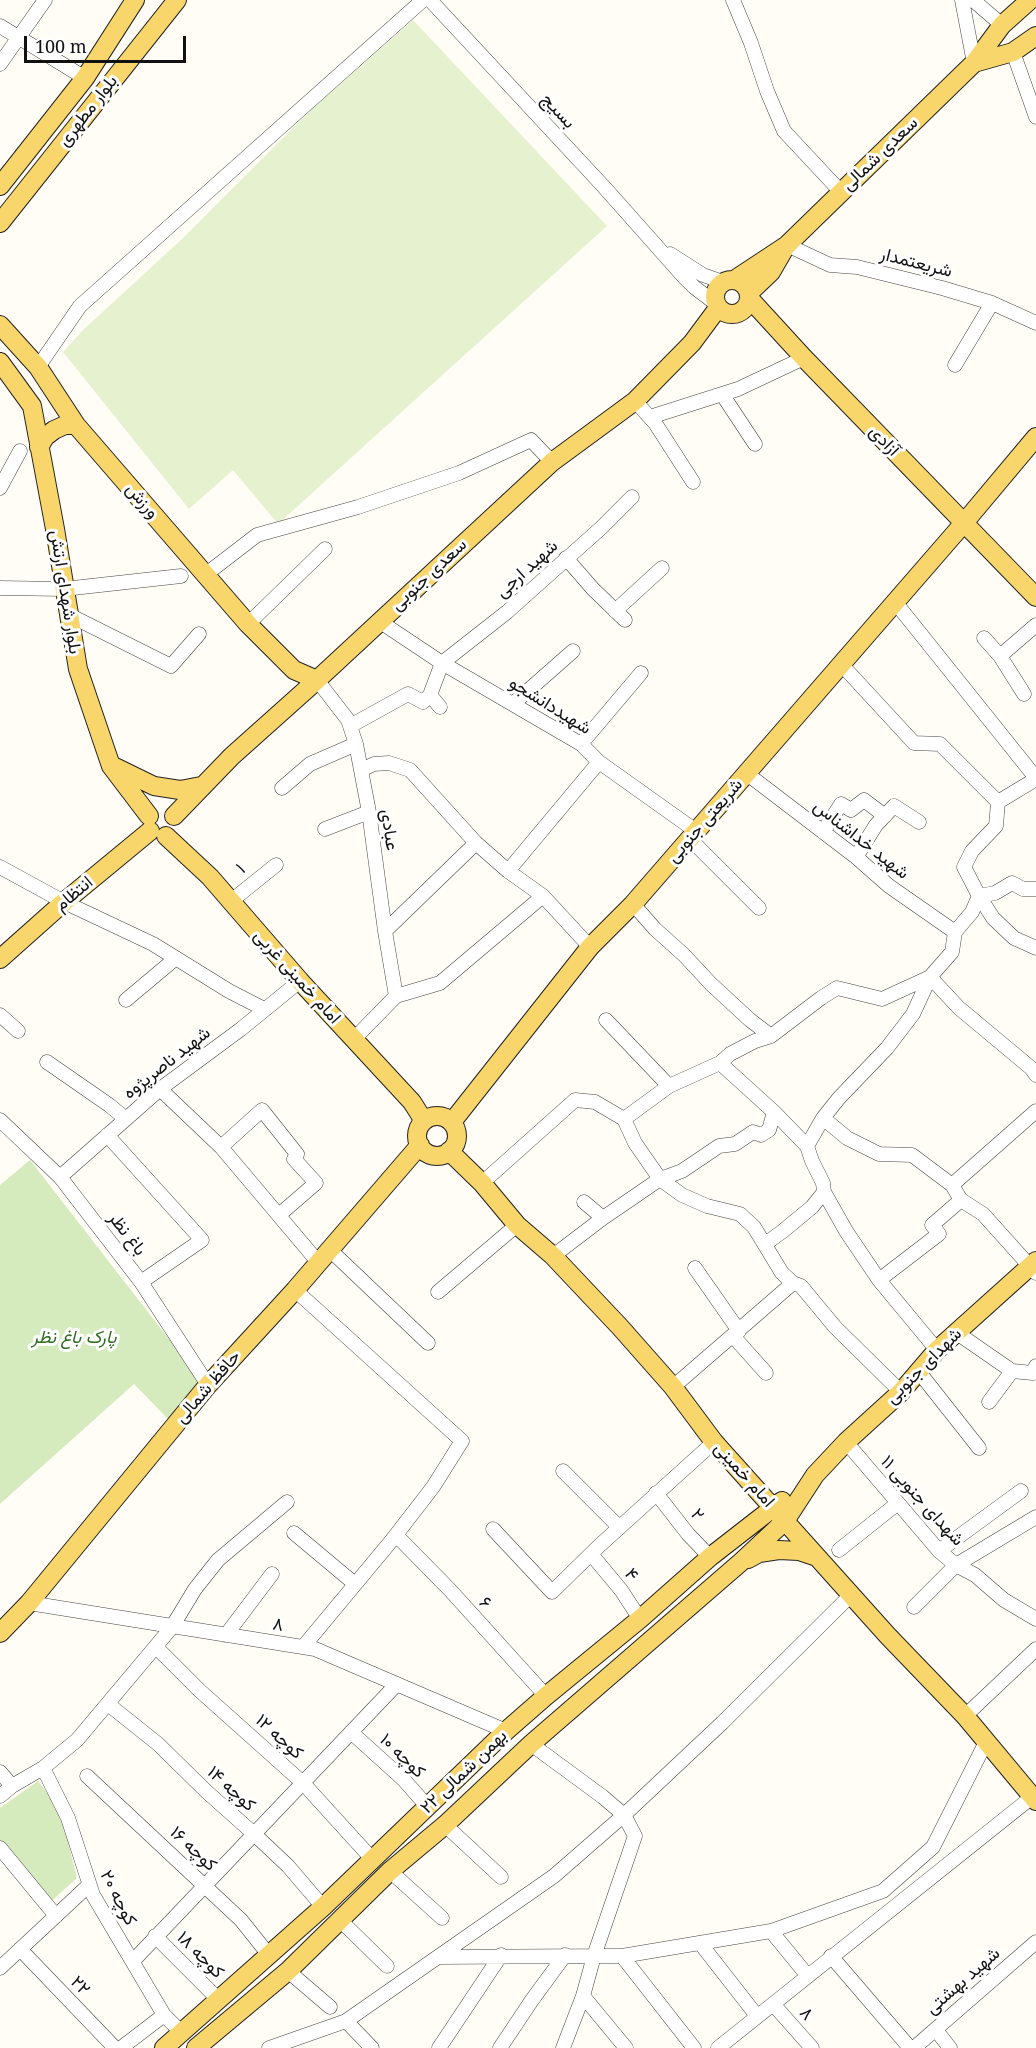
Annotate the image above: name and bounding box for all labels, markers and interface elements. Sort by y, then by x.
scale bar [27,24,189,62]
text: 100 m [35,34,87,58]
street label: بلوار مطهری [54,71,122,151]
street label: بسیج [536,89,580,133]
street label: سعدی شمالی [837,112,923,196]
street label: شریعتمدار [878,244,954,282]
street label: آزادی [864,421,904,461]
street label: ورزش [121,479,163,523]
street label: بلوار شهدای ارتش [45,528,85,656]
street label: سعدی جنوبی [386,534,472,616]
street label: شهید ارجی [491,535,563,603]
street label: شهیددانشجو [505,672,595,740]
street label: شریعتی جنوبی [663,774,747,868]
street label: شهید خداشناس [809,796,913,884]
street label: عبادی [375,808,403,852]
street label: ۱ [232,859,250,879]
street label: انتظام [50,872,98,916]
street label: امام خمینی غربی [249,925,345,1029]
street label: شهید ناصرپژوه [119,1022,215,1104]
street label: باغ نظر [103,1208,151,1260]
street label: شهدای جنوبی [881,1323,967,1409]
park label: پارک باغ نظر [32,1327,116,1349]
street label: حافظ شمالی [170,1346,246,1428]
street label: امام خمینی [709,1438,779,1512]
street label: ۱۱ شهدای جنوبی [876,1451,968,1551]
street label: ۲ [686,1505,708,1525]
street label: ۴ [619,1564,643,1586]
street label: ۶ [474,1593,496,1613]
street label: ۸ [271,1614,285,1636]
street label: کوچه ۱۲ [251,1710,307,1764]
street label: ۲۲ بهمن شمالی [416,1725,512,1819]
street label: کوچه ۱۰ [375,1729,429,1783]
street label: کوچه ۱۴ [202,1762,260,1816]
street label: کوچه ۱۶ [165,1822,221,1876]
street label: کوچه ۲۰ [95,1867,141,1929]
street label: کوچه ۱۸ [172,1927,228,1983]
street label: شهید بهشتی [921,1943,1005,2019]
street label: ۲۲ [66,1972,94,2000]
street label: ۸ [794,2003,818,2025]

